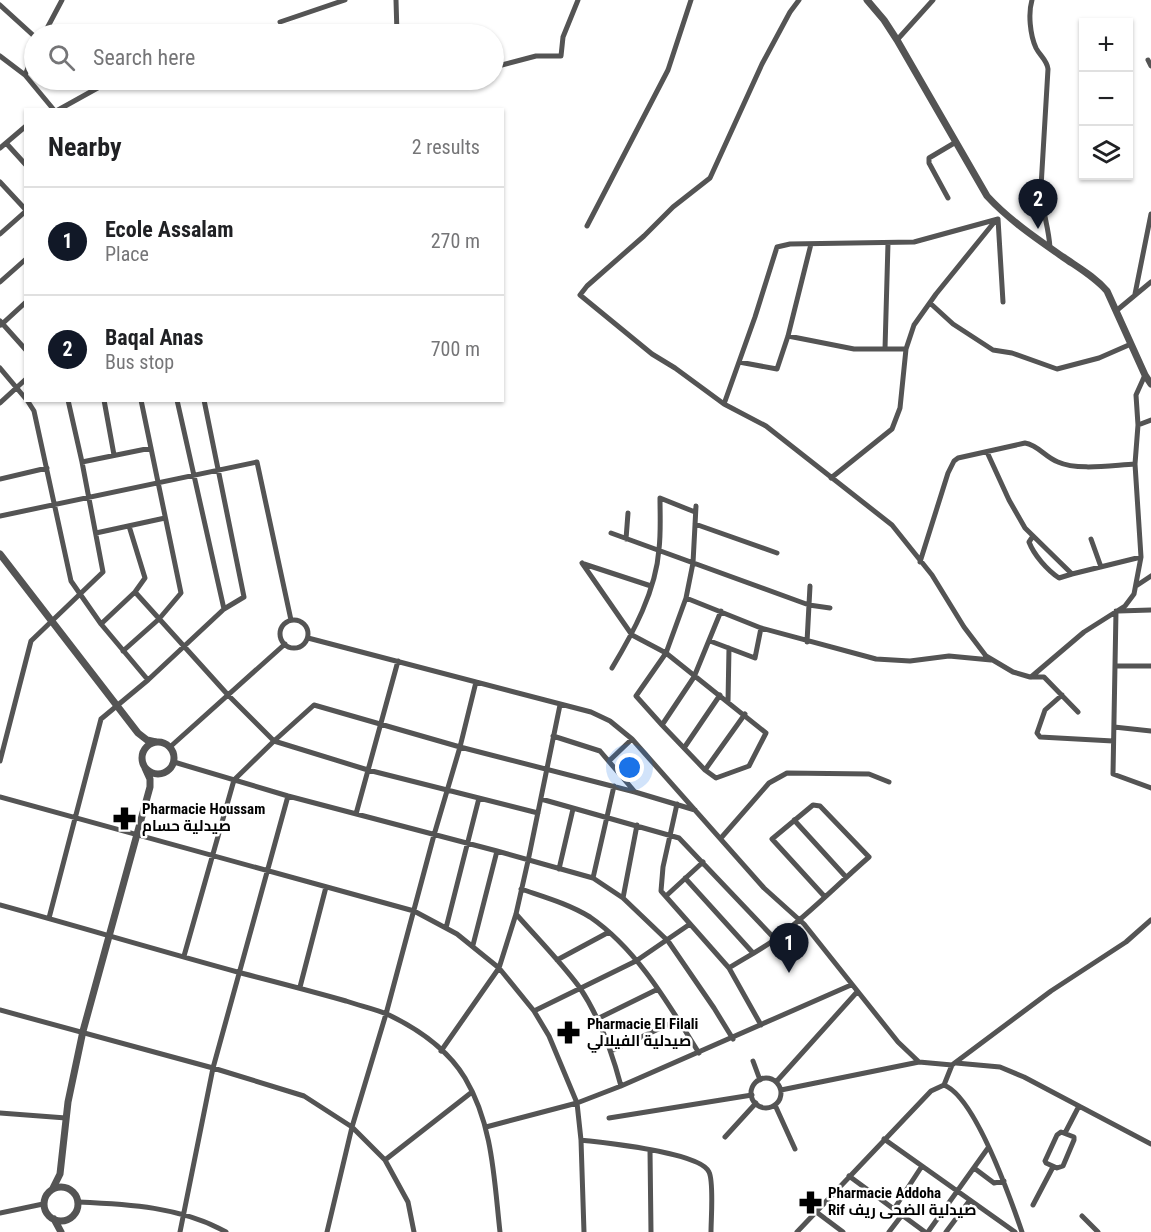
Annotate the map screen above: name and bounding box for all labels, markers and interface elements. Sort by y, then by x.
map controls [1079,18,1133,180]
button: + [1079,18,1133,72]
search box [24,24,504,90]
icon: search [45,41,78,74]
text: Search here [93,45,195,70]
button: − [1079,72,1133,126]
button: layers [1079,126,1133,180]
text: Nearby [48,132,122,162]
text: 2 results [412,135,480,159]
pin: 2 [1018,180,1058,229]
text: Ecole Assalam [105,217,234,242]
text: 1 [62,229,73,253]
text: 270 m [431,229,480,253]
text: Place [105,242,149,266]
text: Baqal Anas [105,325,203,350]
text: 2 [62,337,73,361]
text: 700 m [431,337,480,361]
text: Bus stop [105,350,174,374]
your location [615,753,644,782]
place label: Pharmacie Houssam صيدلية حسام [142,800,265,836]
pharmacy icon: Pharmacie Houssam صيدلية حسام [111,805,137,831]
pin: 1 [770,924,808,973]
place label: Pharmacie El Filali صيدلية الفيلالي [587,1015,698,1053]
pharmacy icon: Pharmacie El Filali صيدلية الفيلالي [556,1020,582,1046]
place label: Pharmacie Addoha Rif صيدلية الضحى ريف [828,1184,976,1219]
pharmacy icon: Pharmacie Addoha Rif صيدلية الضحى ريف [797,1189,823,1215]

